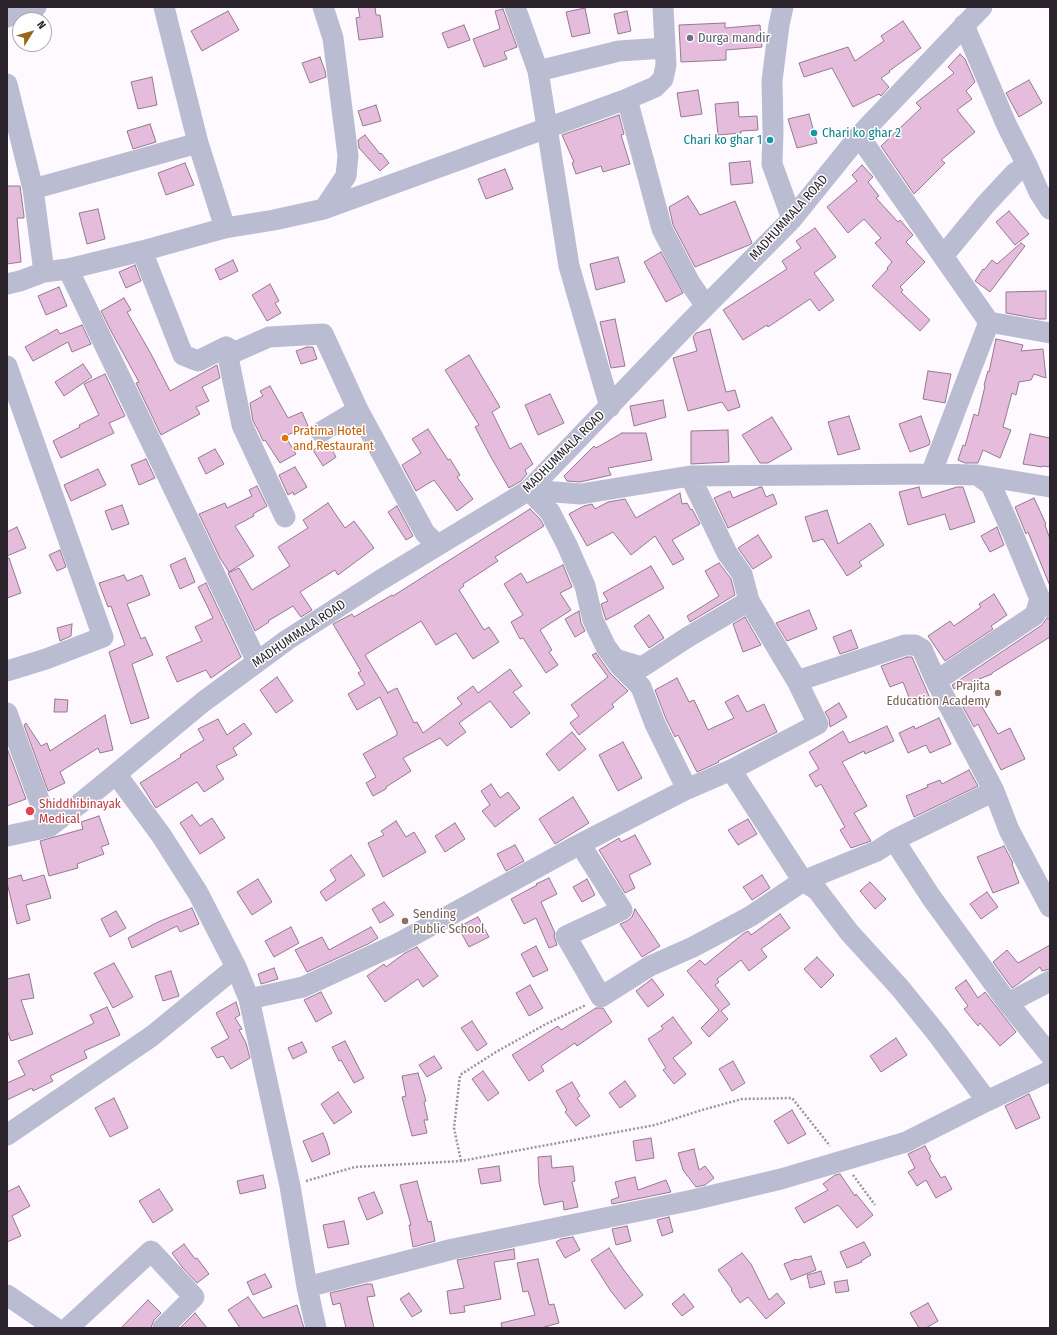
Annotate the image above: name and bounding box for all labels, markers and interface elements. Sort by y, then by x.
north arrow [12,12,52,52]
text: N [34,19,48,32]
place label: Durga mandir [698,30,770,46]
marker: Durga mandir [685,33,695,43]
place label: Chari ko ghar 2 [822,125,901,141]
marker: Chari ko ghar 2 [809,128,819,138]
place label: Chari ko ghar 1 [684,132,762,148]
marker: Chari ko ghar 1 [765,135,775,145]
street label: MADHUMMALA ROAD [747,172,831,264]
street label: MADHUMMALA ROAD [520,408,608,496]
place label: Pratima Hotel and Restaurant [293,423,374,454]
marker: Pratima Hotel and Restaurant [280,433,290,443]
street label: MADHUMMALA ROAD [249,597,349,671]
place label: Prajita Education Academy [887,678,990,709]
marker: Prajita Education Academy [993,688,1003,698]
place label: Shiddhibinayak Medical [39,796,121,827]
marker: Shiddhibinayak Medical [24,805,36,817]
place label: Sending Public School [413,906,484,937]
marker: Sending Public School [400,916,410,926]

